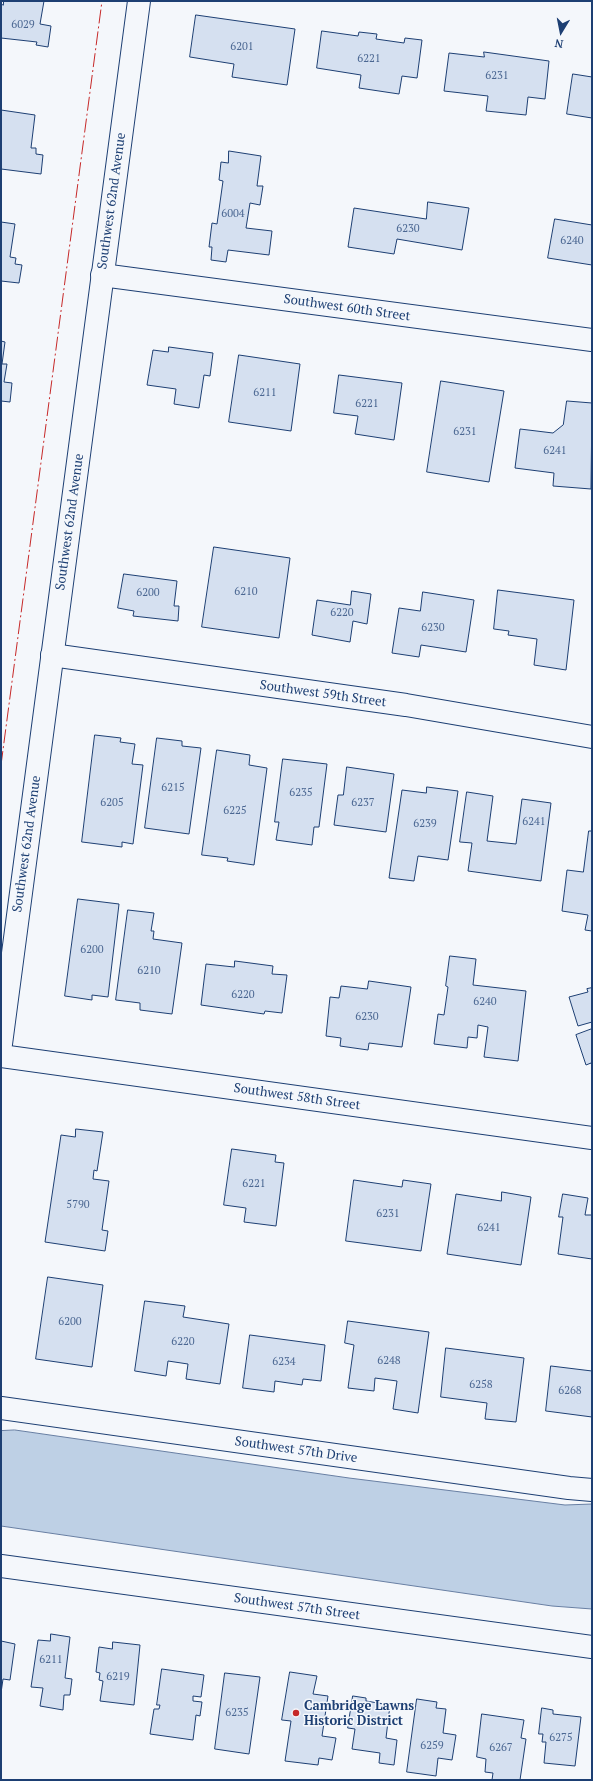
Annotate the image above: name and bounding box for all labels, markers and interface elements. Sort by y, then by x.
north arrow [541,12,581,52]
house number: 6029 [11,18,35,32]
text: N [554,36,564,51]
house number: 6201 [230,40,254,54]
house number: 6221 [357,52,381,66]
house number: 6231 [485,69,509,83]
street label: Southwest 62nd Avenue [95,132,129,270]
house number: 6004 [221,207,245,221]
house number: 6230 [396,222,420,236]
house number: 6240 [560,234,584,248]
street label: Southwest 60th Street [283,291,411,325]
house number: 6211 [253,386,277,400]
house number: 6221 [355,397,379,411]
house number: 6231 [453,425,477,439]
house number: 6241 [543,444,567,458]
street label: Southwest 62nd Avenue [53,453,87,591]
house number: 6210 [234,585,258,599]
house number: 6200 [136,586,160,600]
house number: 6220 [330,606,354,620]
house number: 6230 [421,621,445,635]
street label: Southwest 59th Street [259,677,387,711]
street label: Southwest 62nd Avenue [10,775,44,913]
house number: 6215 [161,781,185,795]
house number: 6235 [289,786,313,800]
house number: 6205 [100,796,124,810]
house number: 6237 [351,796,375,810]
house number: 6225 [223,804,247,818]
house number: 6241 [522,815,546,829]
house number: 6239 [413,817,437,831]
house number: 6200 [80,943,104,957]
house number: 6210 [137,964,161,978]
house number: 6220 [231,988,255,1002]
house number: 6240 [473,995,497,1009]
house number: 6230 [355,1010,379,1024]
street label: Southwest 58th Street [233,1080,361,1114]
house number: 6221 [242,1177,266,1191]
house number: 5790 [66,1198,90,1212]
house number: 6231 [376,1207,400,1221]
house number: 6241 [477,1221,501,1235]
house number: 6200 [58,1315,82,1329]
house number: 6220 [171,1335,195,1349]
house number: 6248 [377,1354,401,1368]
house number: 6234 [272,1355,296,1369]
house number: 6258 [469,1378,493,1392]
house number: 6268 [558,1384,582,1398]
street label: Southwest 57th Drive [234,1434,358,1466]
street label: Southwest 57th Street [233,1590,361,1624]
house number: 6211 [39,1653,63,1667]
house number: 6219 [106,1670,130,1684]
place label: Cambridge Lawns Historic District [304,1698,414,1729]
house number: 6235 [225,1706,249,1720]
marker: Cambridge Lawns Historic District [291,1708,301,1718]
house number: 6275 [549,1731,573,1745]
house number: 6259 [420,1739,444,1753]
house number: 6267 [489,1741,513,1755]

